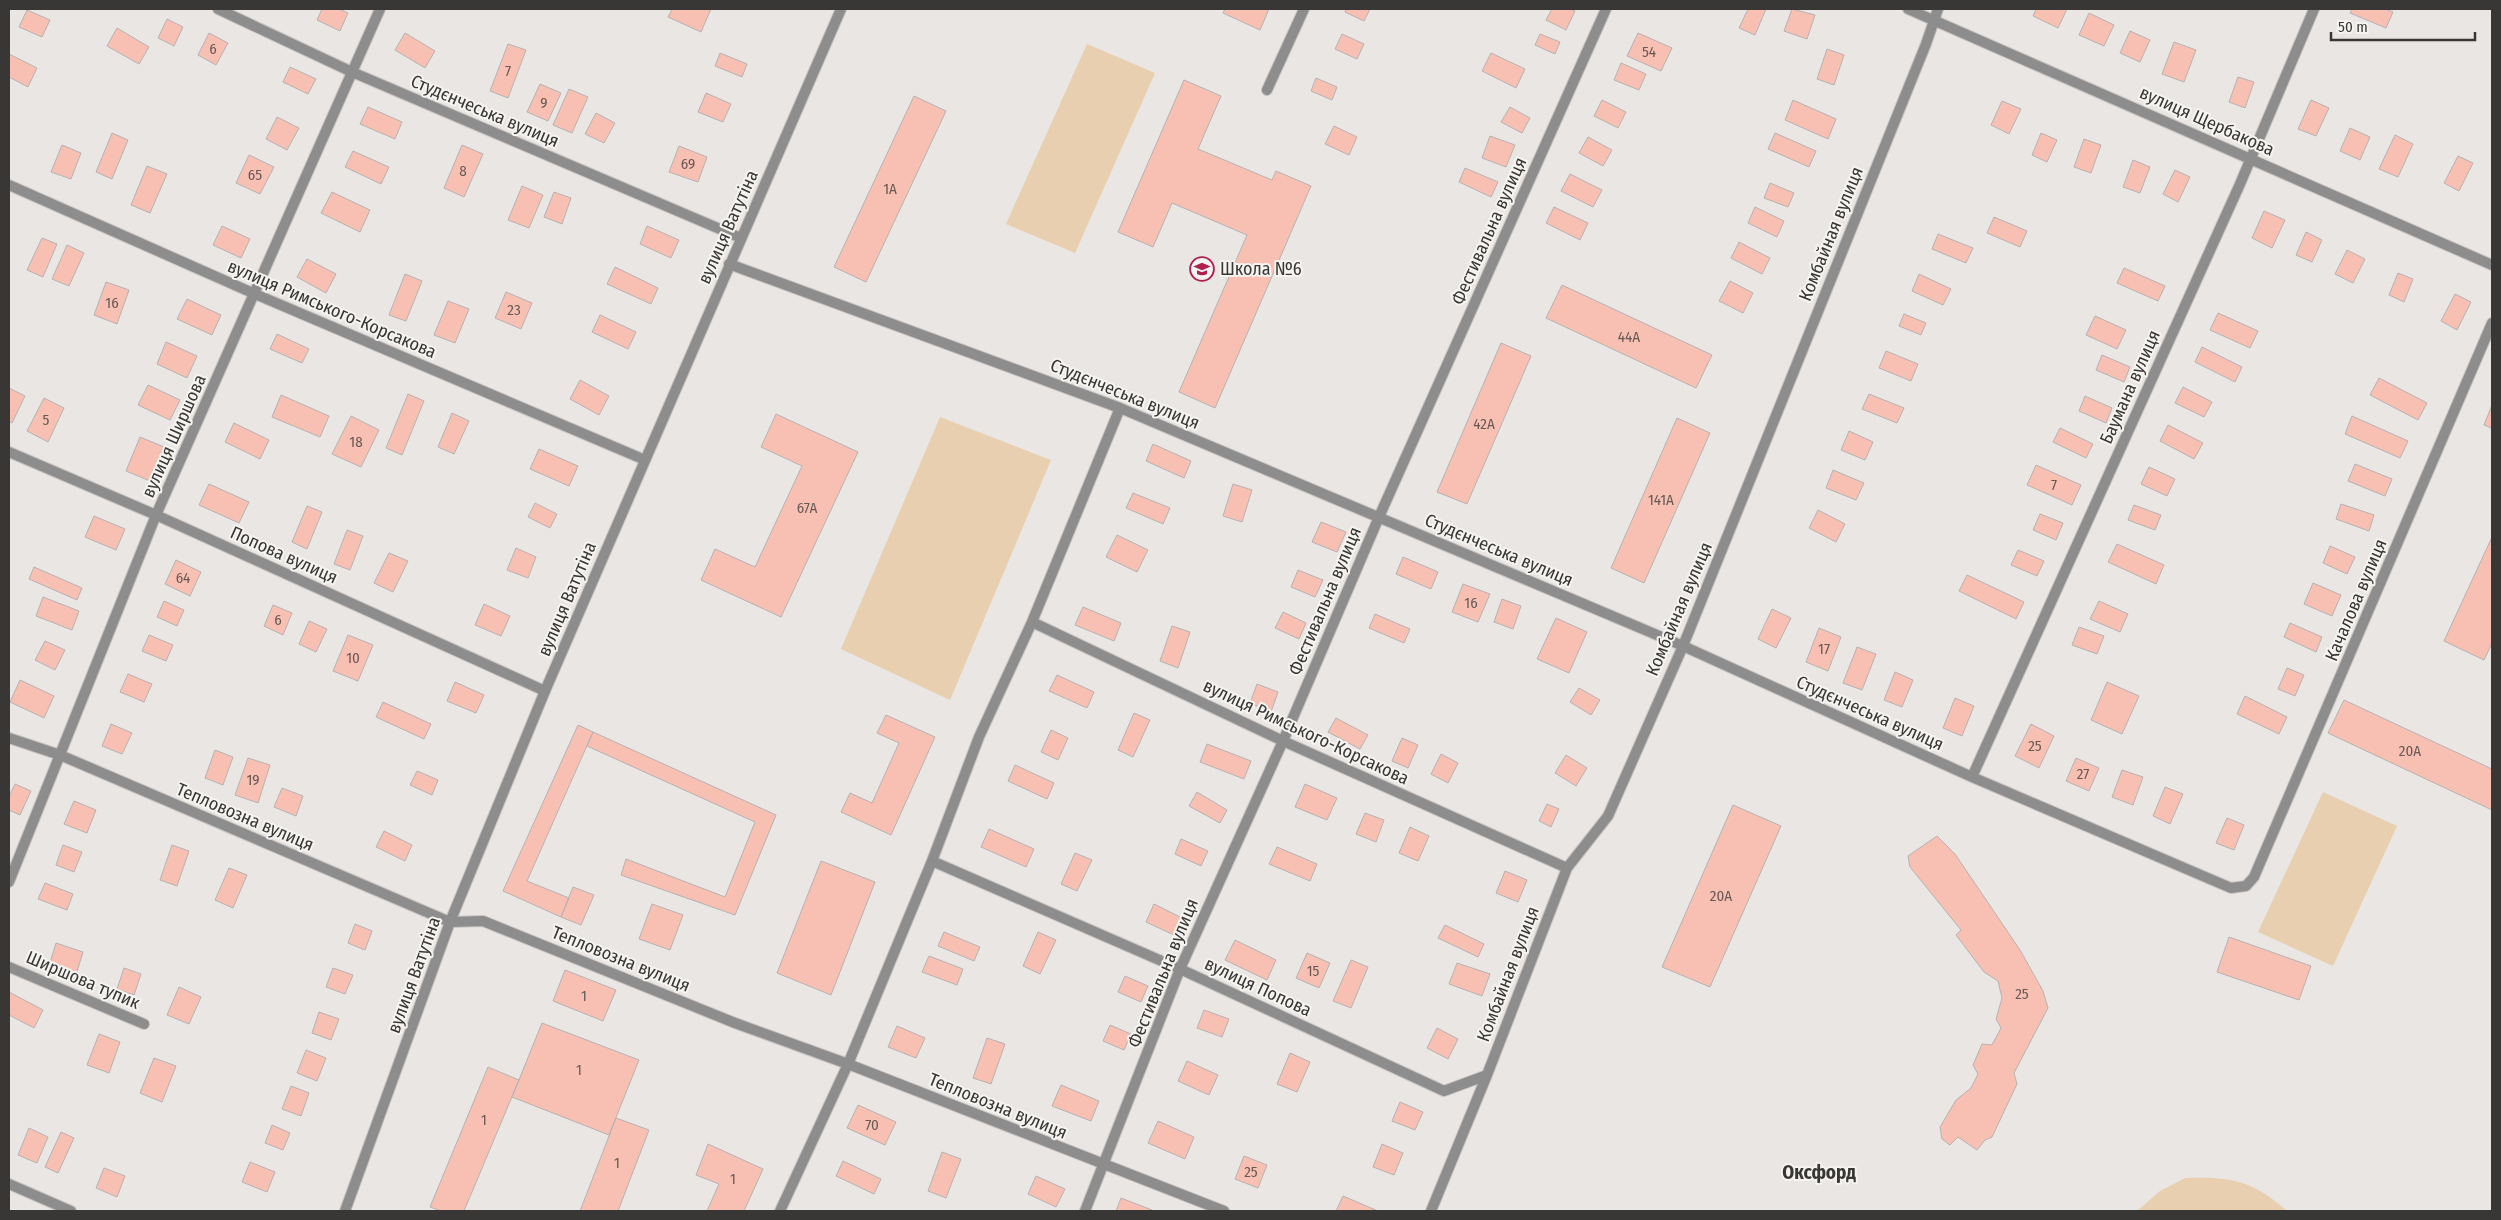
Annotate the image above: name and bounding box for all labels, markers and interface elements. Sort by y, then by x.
scale bar [2331,10,2475,42]
text: 50 m [2338,18,2368,36]
house number: 6 [209,40,217,58]
house number: 54 [1642,43,1656,61]
house number: 7 [505,62,511,80]
street label: Студєнчеська вулиця [408,70,562,152]
street label: вулиця Щербакова [2136,81,2278,161]
house number: 9 [540,94,548,112]
street label: Фестивальна вулиця [1447,154,1531,308]
house number: 69 [681,155,695,173]
house number: 8 [459,162,467,180]
street label: Комбайная вулиця [1794,164,1868,304]
house number: 65 [248,166,262,184]
street label: вулиця Ватутіна [693,167,763,287]
house number: 1А [883,180,897,198]
street label: вулиця Римського-Корсакова [224,255,440,363]
school or university icon: Школа №6 [1189,256,1215,282]
place label: Школа №6 [1220,258,1302,280]
house number: 16 [105,294,119,312]
house number: 23 [507,301,521,319]
street label: Баумана вулиця [2095,327,2165,447]
house number: 44А [1618,328,1640,346]
street label: Студєнчеська вулиця [1047,354,1203,434]
street label: вулиця Ширшова [137,371,211,501]
house number: 5 [43,411,50,429]
house number: 42А [1473,415,1495,433]
house number: 18 [349,433,363,451]
house number: 7 [2051,476,2057,494]
house number: 141А [1648,491,1674,509]
house number: 67А [797,499,817,517]
street label: Студєнчеська вулиця [1422,509,1576,591]
street label: Попова вулиця [227,522,341,588]
street label: Фестивальна вулиця [1284,524,1366,678]
street label: Качалова вулиця [2320,536,2392,664]
street label: вулиця Ватутіна [533,538,601,660]
street label: Комбайная вулиця [1641,539,1717,679]
house number: 64 [176,569,190,587]
house number: 16 [1464,594,1478,612]
house number: 6 [274,611,282,629]
house number: 17 [1818,640,1830,658]
house number: 10 [346,649,360,667]
street label: Студєнчеська вулиця [1793,671,1947,755]
street label: вулиця Римського-Корсакова [1200,675,1413,789]
house number: 25 [2028,737,2042,755]
house number: 20А [2399,742,2421,760]
house number: 27 [2077,765,2089,783]
house number: 19 [246,771,260,789]
street label: Тепловозна вулиця [173,778,317,856]
house number: 20А [1710,887,1732,905]
street label: Фестивальна вулиця [1123,895,1203,1051]
street label: Комбайная вулиця [1472,903,1544,1045]
street label: вулиця Ватутіна [383,914,445,1036]
street label: Тепловозна вулиця [549,921,693,997]
street label: Ширшова тупик [23,946,144,1014]
street label: вулиця Попова [1201,953,1315,1021]
house number: 15 [1307,962,1319,980]
house number: 25 [2015,985,2029,1003]
house number: 1 [581,987,587,1005]
house number: 1 [576,1061,582,1079]
street label: Тепловозна вулиця [926,1068,1070,1144]
house number: 1 [481,1111,487,1129]
house number: 70 [865,1116,879,1134]
house number: 1 [614,1154,620,1172]
district label: Оксфорд [1782,1161,1856,1184]
house number: 25 [1244,1163,1258,1181]
house number: 1 [730,1170,736,1188]

